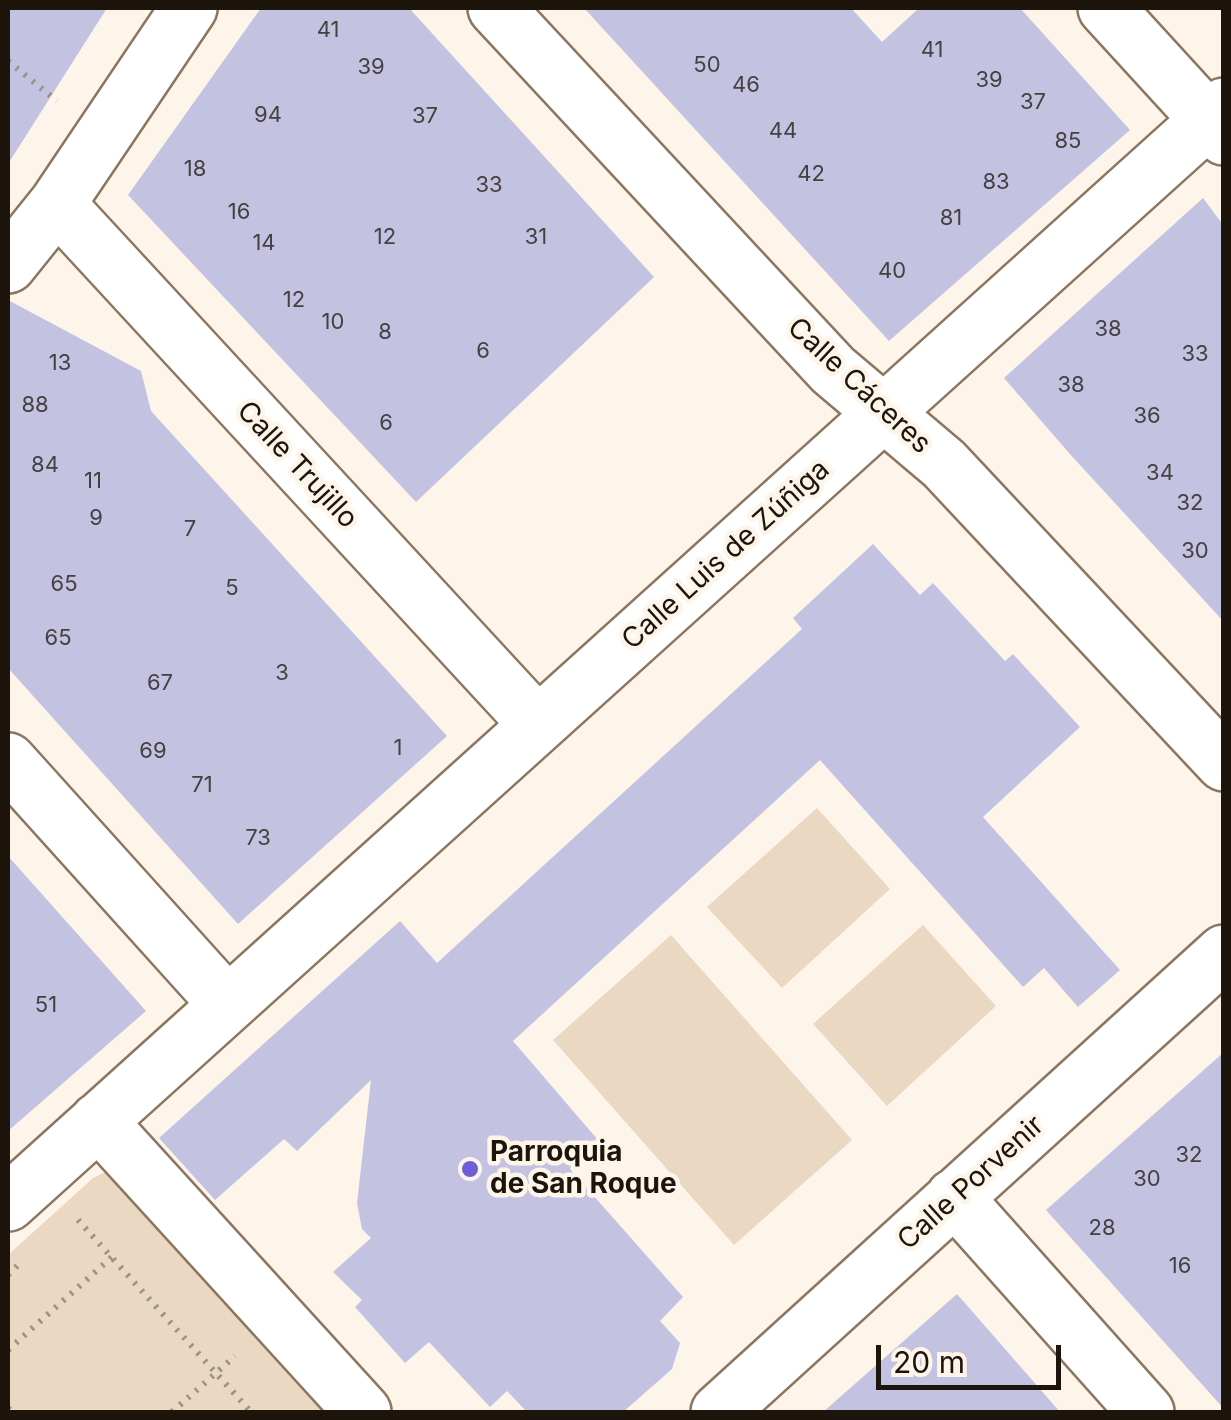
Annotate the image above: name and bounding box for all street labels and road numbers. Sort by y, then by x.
street label: Calle Cáceres [780,311,938,461]
street label: Calle Trujillo [230,395,364,535]
street label: Calle Luis de Zúñiga [615,453,837,657]
street label: Calle Porvenir [891,1109,1051,1257]

